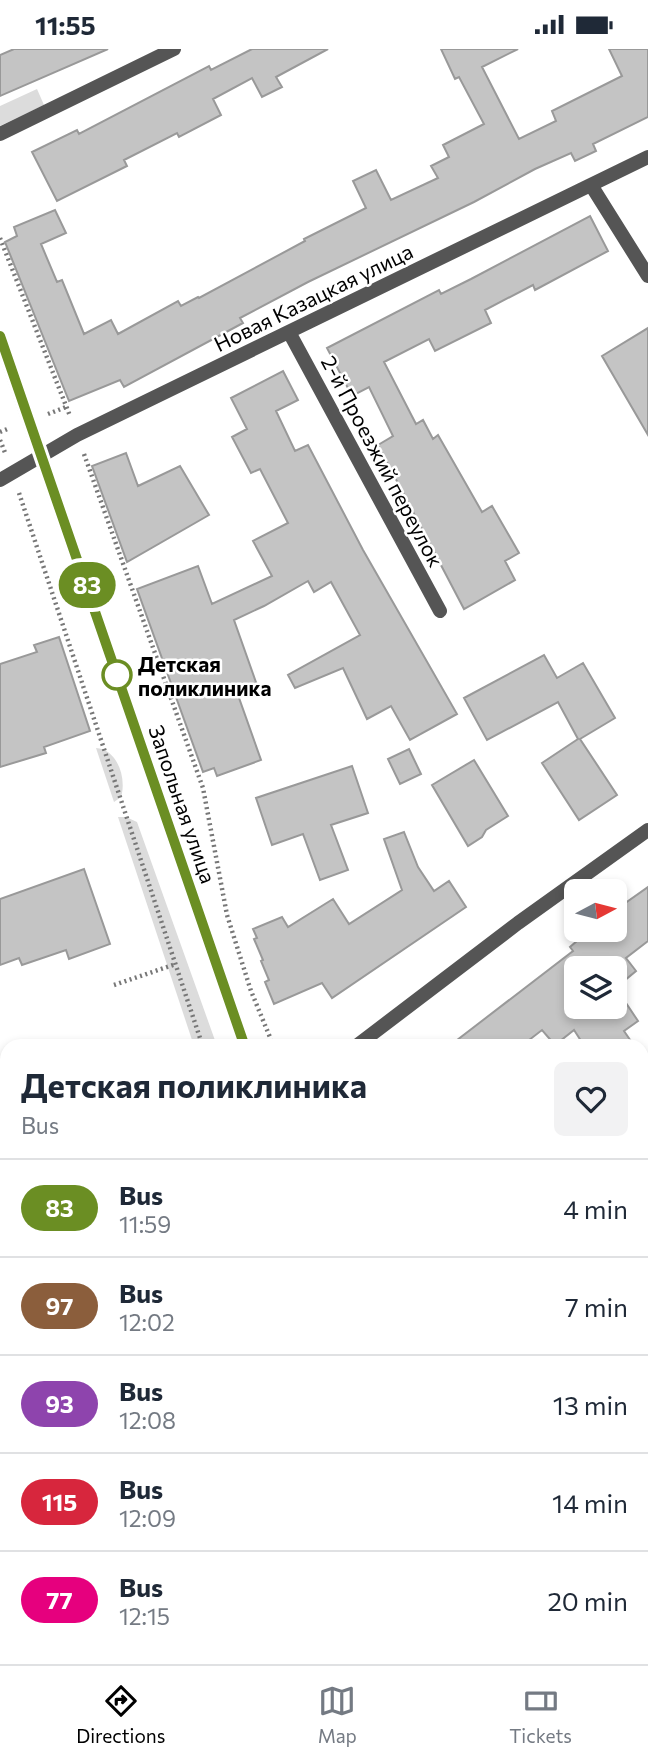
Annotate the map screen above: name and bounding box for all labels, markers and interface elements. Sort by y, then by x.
text: 11:55 [35,9,96,40]
street label: Новая Казацкая улица [209,238,417,356]
street label: 2-й Проезжий переулок [317,351,449,571]
line badge: 83 [56,562,119,608]
text: 83 [73,570,101,599]
place label: Детская поликлиника [138,651,271,700]
marker: Детская поликлиника [102,660,132,690]
street label: Запольная улица [144,722,222,886]
north arrow [564,879,626,941]
map controls [564,879,627,1019]
button: layers [564,956,627,1019]
button: heart [554,1062,628,1136]
text: Детская поликлиника [21,1064,367,1105]
text: Bus [21,1111,59,1139]
text: Bus [119,1179,163,1210]
text: 83 [45,1193,74,1222]
text: 4 min [563,1193,628,1224]
text: 11:59 [119,1210,171,1238]
text: Bus [119,1277,163,1308]
text: 97 [46,1291,73,1320]
text: 7 min [565,1291,628,1322]
text: 12:02 [119,1308,175,1336]
text: Bus [119,1375,163,1406]
text: 93 [45,1389,74,1418]
text: 13 min [553,1389,628,1420]
text: 12:08 [119,1406,176,1434]
text: Bus [119,1473,163,1504]
text: 115 [42,1487,77,1516]
text: 14 min [552,1487,628,1518]
text: 12:09 [119,1504,176,1532]
text: Bus [119,1571,163,1602]
text: 77 [46,1585,73,1614]
text: 20 min [547,1585,628,1616]
text: 12:15 [119,1602,170,1630]
tab: Directions [76,1682,165,1747]
tab: Map [318,1682,357,1747]
tab: Tickets [509,1682,572,1747]

